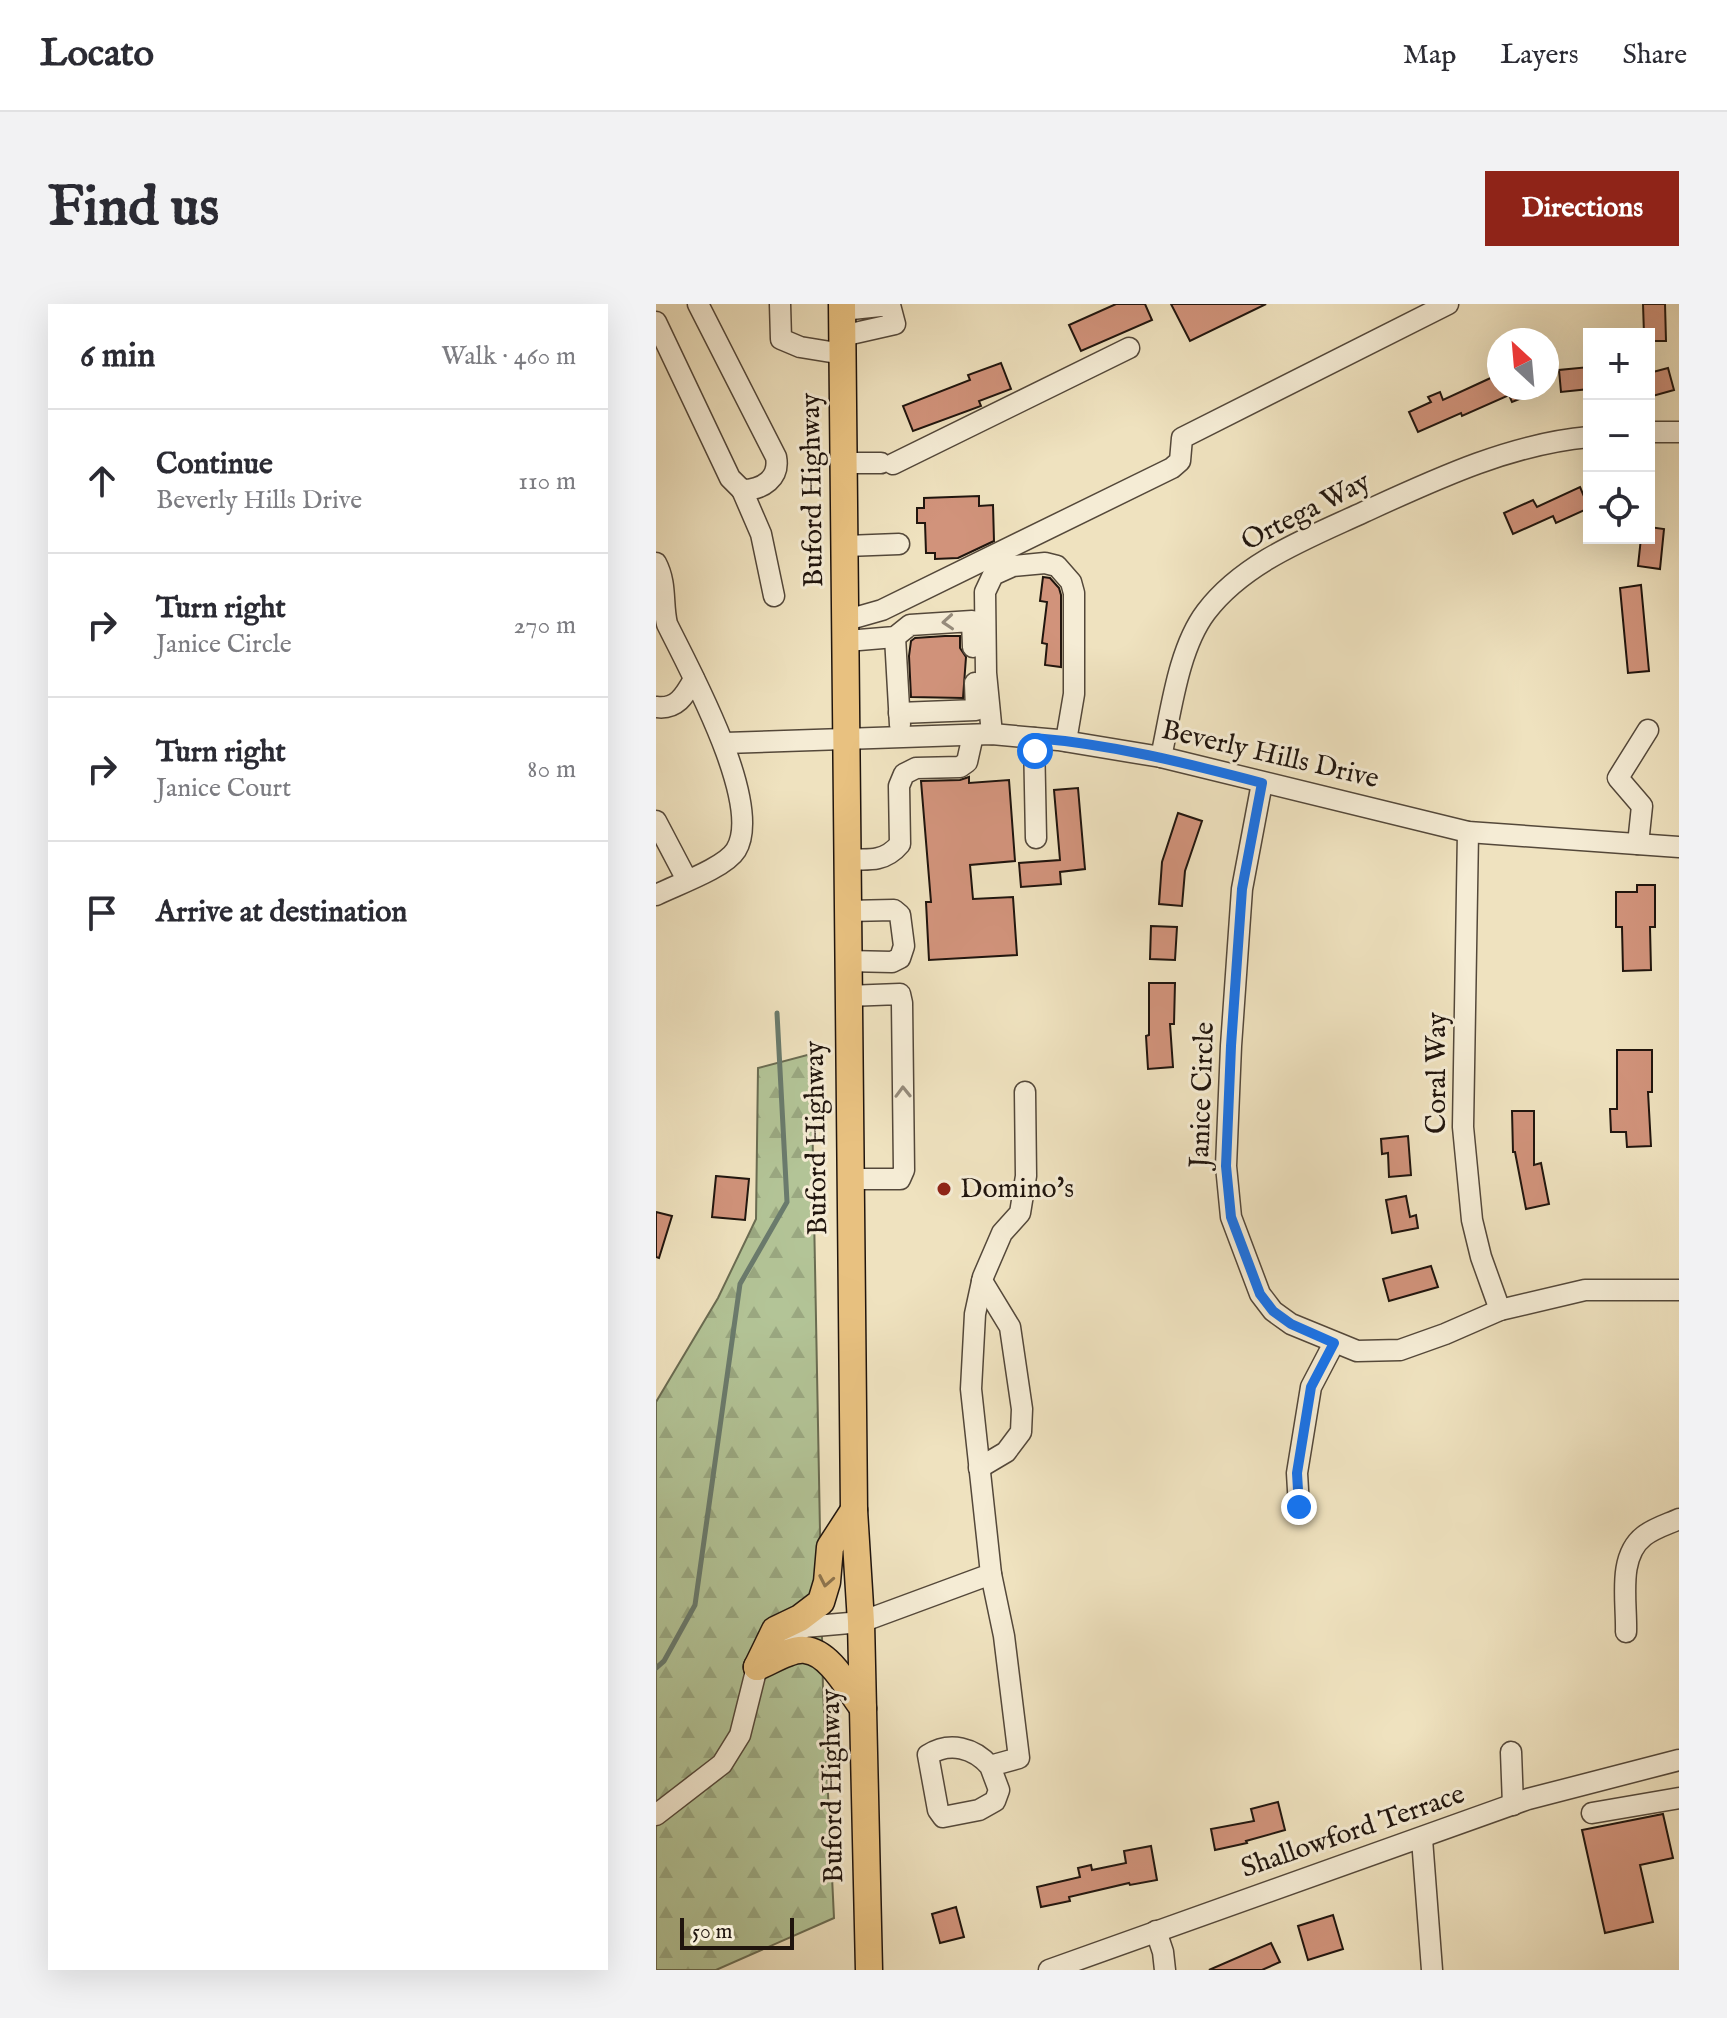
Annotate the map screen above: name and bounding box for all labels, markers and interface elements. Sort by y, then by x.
text: Locato [40,31,154,79]
text: Map [1403,38,1456,73]
text: Layers [1500,38,1579,73]
text: Share [1623,38,1687,73]
button: Directions [1485,171,1679,246]
text: Find us [48,173,219,244]
north arrow [1487,328,1559,400]
map controls [1583,328,1655,544]
button: + [1583,328,1655,400]
text: 6 min [80,335,155,378]
text: Walk · 460 m [441,340,576,373]
street label: Buford Highway [794,392,832,588]
button: − [1583,400,1655,472]
text: Continue [156,446,273,484]
icon: ahead [80,459,124,503]
text: 110 m [518,465,576,498]
street label: Ortega Way [1236,465,1376,559]
button: locate [1583,472,1655,544]
text: Beverly Hills Drive [156,484,362,517]
text: Turn right [156,590,286,628]
icon: right [80,603,124,647]
text: 270 m [513,609,576,642]
one-way arrow [941,613,954,630]
text: Janice Circle [156,628,292,661]
street label: Beverly Hills Drive [1158,713,1382,797]
route start [1017,733,1053,769]
text: Turn right [156,734,286,772]
icon: right [80,747,124,791]
text: 80 m [527,753,576,786]
text: Janice Court [156,772,291,805]
icon: arrive [80,891,124,935]
text: Arrive at destination [156,894,407,932]
street label: Coral Way [1420,1012,1455,1134]
street label: Janice Circle [1183,1021,1223,1172]
street label: Buford Highway [798,1040,836,1236]
one-way arrow [895,1085,912,1098]
place label: Domino's [960,1172,1074,1207]
marker: Domino's [935,1180,953,1198]
route end [1281,1489,1317,1525]
one-way arrow [818,1574,835,1587]
street label: Buford Highway [814,1688,852,1884]
street label: Shallowford Terrace [1236,1777,1470,1887]
scale bar [680,1914,794,1950]
text: 50 m [692,1918,733,1946]

